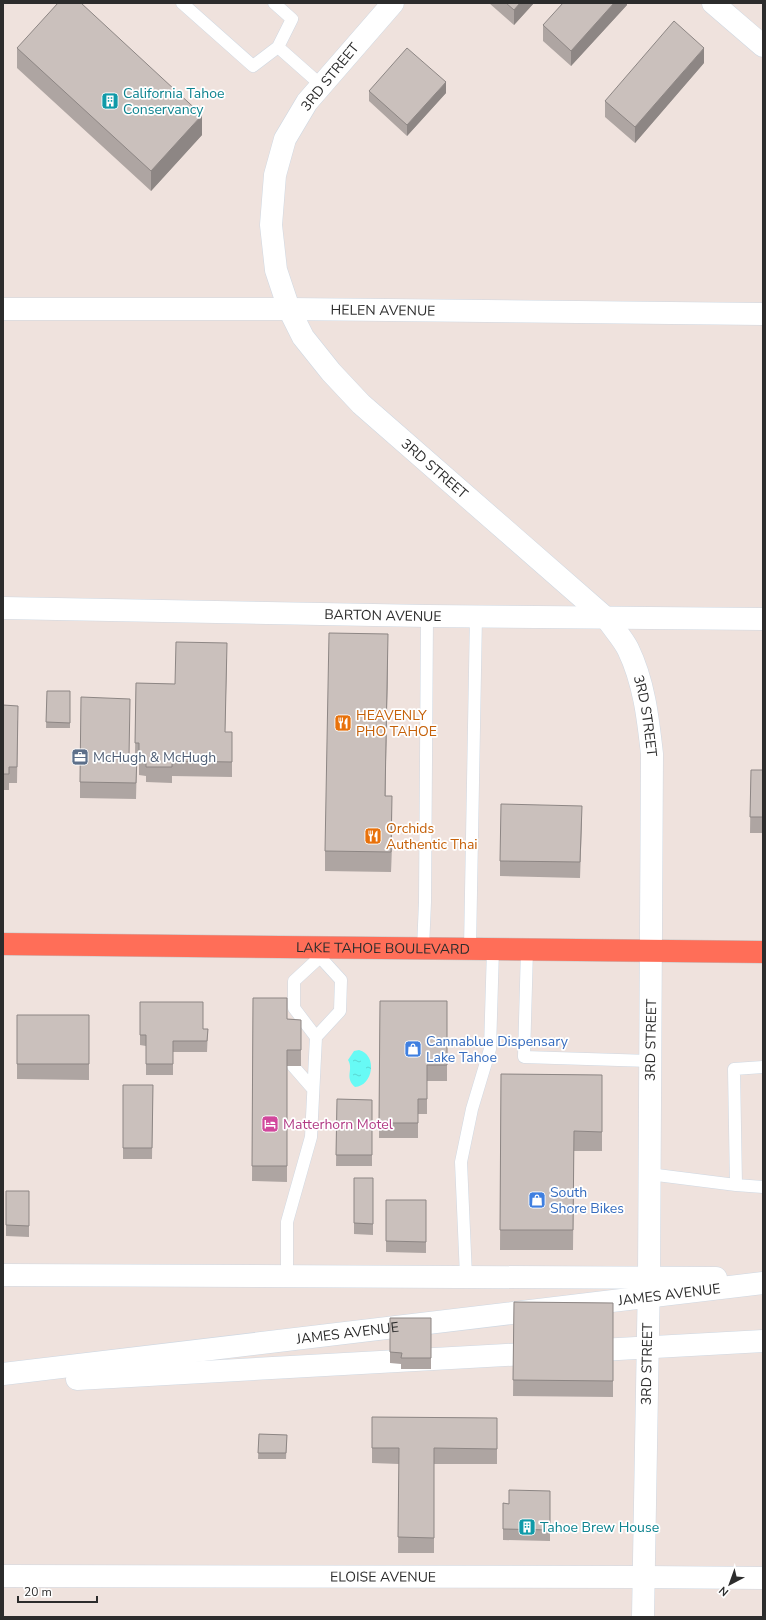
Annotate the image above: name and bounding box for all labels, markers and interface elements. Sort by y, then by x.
street label: 3RD STREET [297,39,364,115]
place label: California Tahoe Conservancy [123,84,224,119]
building icon: California Tahoe Conservancy [100,91,120,111]
street label: HELEN AVENUE [331,300,435,320]
street label: 3RD STREET [397,434,472,503]
street label: BARTON AVENUE [324,605,442,626]
street label: 3RD STREET [629,673,662,758]
place label: HEAVENLY PHO TAHOE [356,706,437,741]
restaurant icon: HEAVENLY PHO TAHOE [333,713,353,733]
office icon: McHugh & McHugh [70,747,90,767]
place label: McHugh & McHugh [93,748,216,767]
place label: Orchids Authentic Thai [386,819,478,854]
restaurant icon: Orchids Authentic Thai [363,826,383,846]
street label: LAKE TAHOE BOULEVARD [296,938,470,958]
street label: 3RD STREET [641,998,661,1081]
place label: Cannablue Dispensary Lake Tahoe [426,1032,569,1067]
shop icon: Cannablue Dispensary Lake Tahoe [403,1039,423,1059]
hotel icon: Matterhorn Motel [260,1114,280,1134]
place label: Matterhorn Motel [283,1115,394,1134]
place label: South Shore Bikes [550,1183,624,1218]
shop icon: South Shore Bikes [527,1190,547,1210]
street label: JAMES AVENUE [616,1279,722,1310]
street label: JAMES AVENUE [294,1317,400,1348]
street label: 3RD STREET [637,1322,657,1405]
building icon: Tahoe Brew House [517,1517,537,1537]
place label: Tahoe Brew House [540,1518,659,1537]
north arrow [710,1564,750,1604]
street label: ELOISE AVENUE [330,1567,436,1586]
scale bar [18,1578,97,1604]
text: N [716,1583,732,1600]
text: 20 m [24,1584,52,1600]

